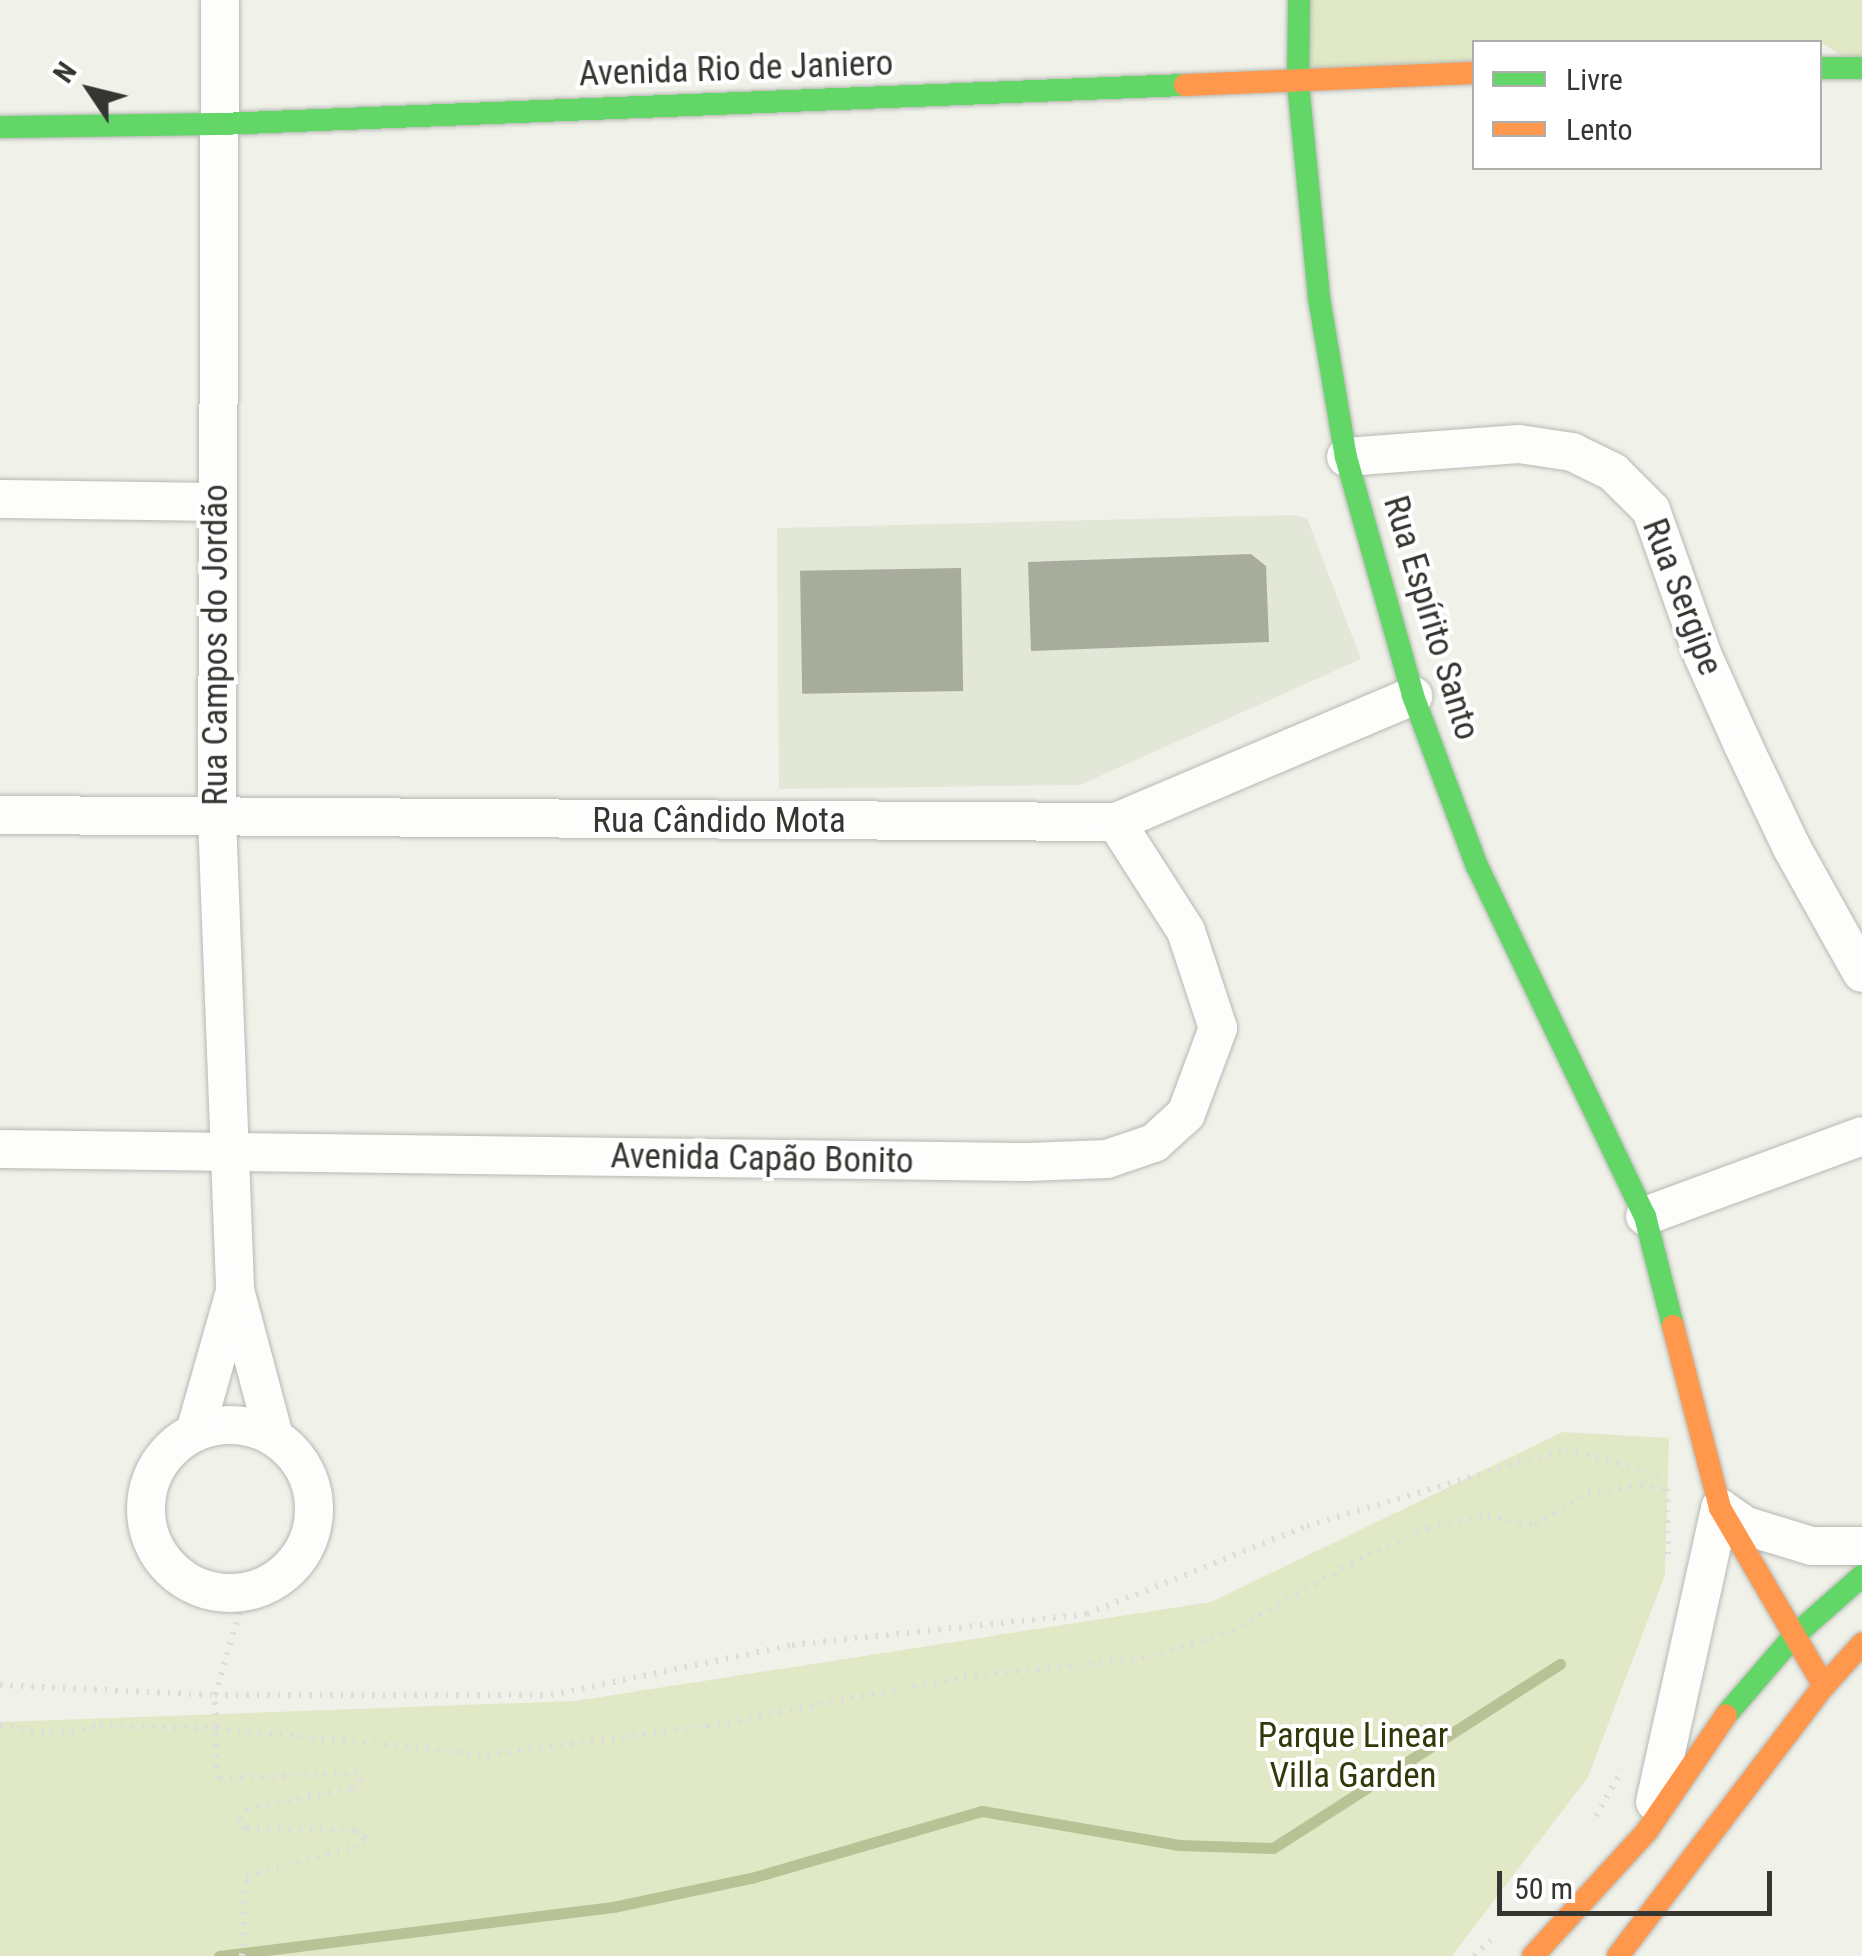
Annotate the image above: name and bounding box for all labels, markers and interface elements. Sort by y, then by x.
north arrow [40,40,140,140]
legend [1472,40,1822,170]
street label: Avenida Rio de Janiero [578,43,894,95]
text: N [47,56,83,89]
text: Livre [1566,62,1623,97]
text: Lento [1566,112,1633,147]
street label: Rua Campos do Jordão [195,484,237,806]
street label: Rua Espírito Santo [1374,491,1488,745]
street label: Rua Sergipe [1633,513,1731,681]
street label: Rua Cândido Mota [592,800,846,842]
street label: Avenida Capão Bonito [610,1135,914,1183]
park label: Parque Linear Villa Garden [1258,1715,1448,1797]
scale bar [1502,1851,1777,1913]
text: 50 m [1514,1871,1573,1906]

